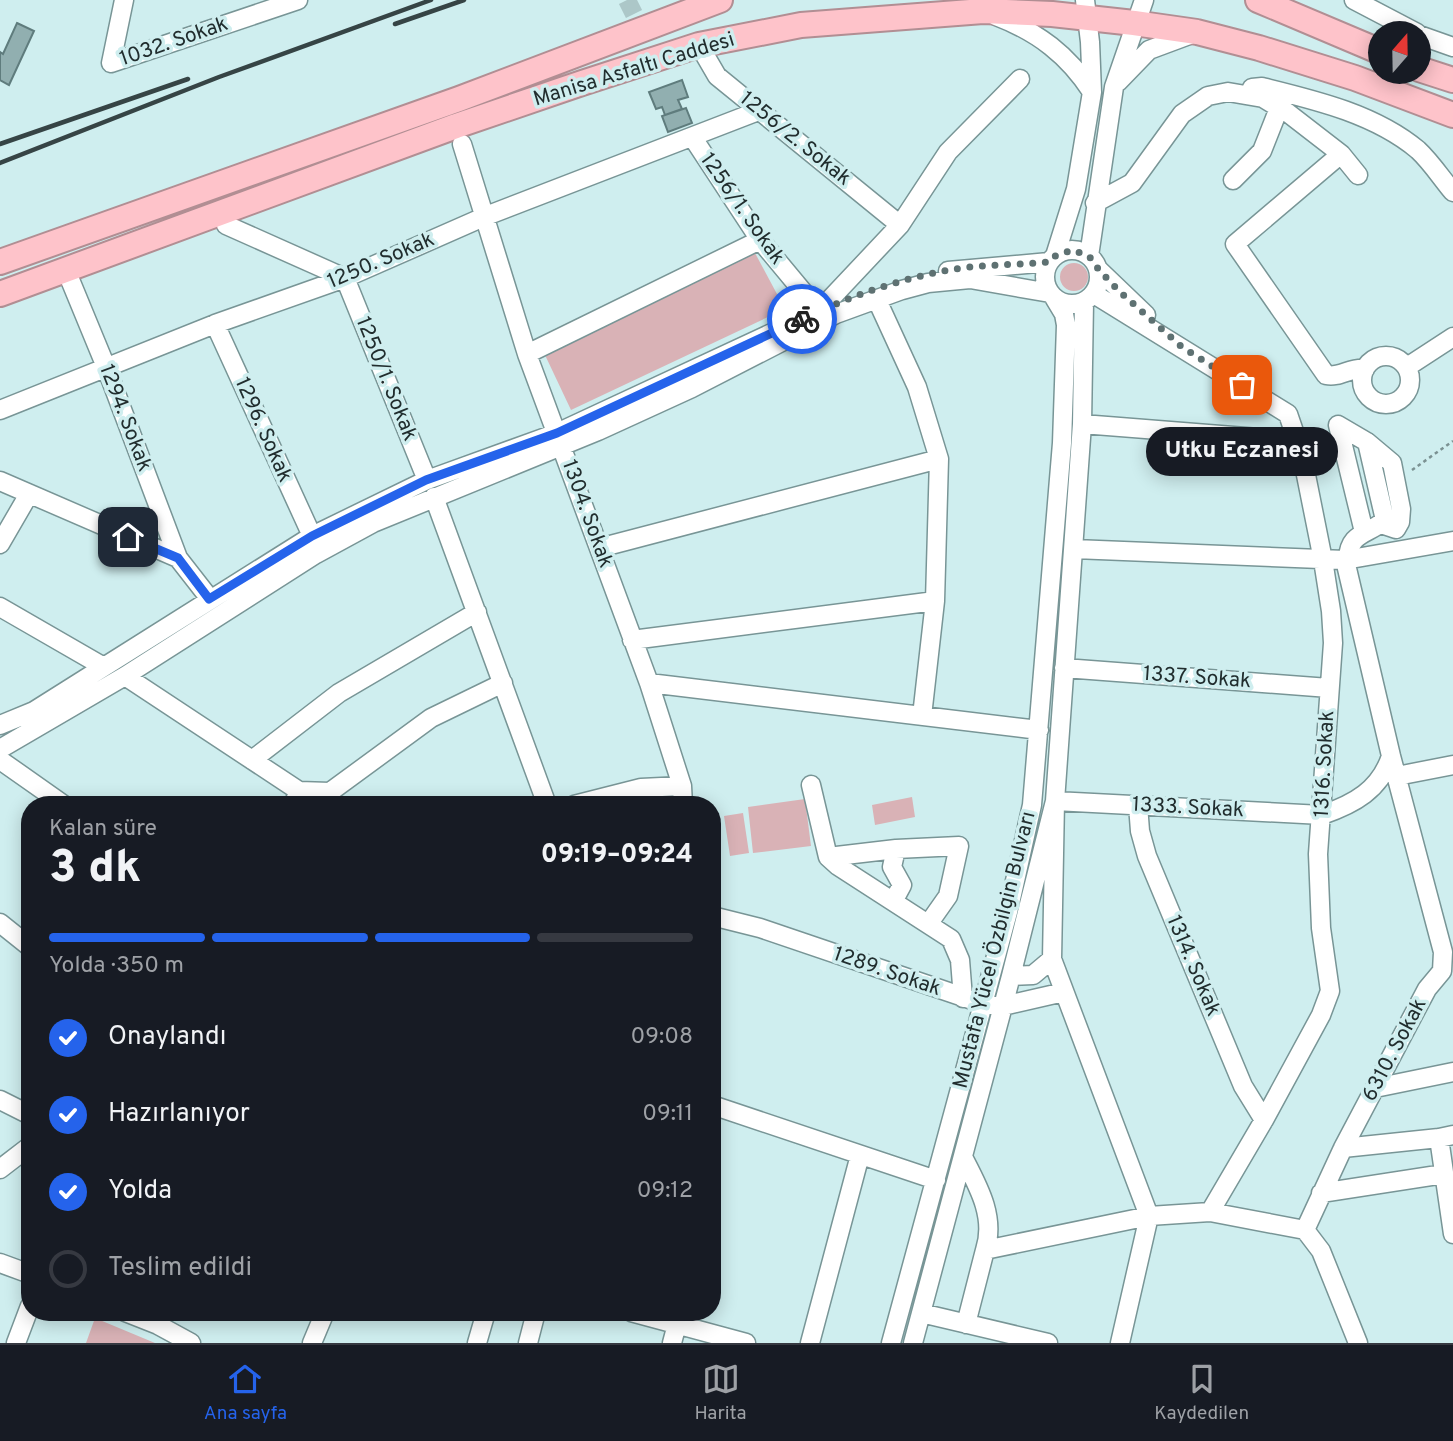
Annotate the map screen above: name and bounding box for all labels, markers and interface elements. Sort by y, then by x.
street label: 1032. Sokak [116,11,232,73]
north arrow [1368,21,1432,84]
map controls [1368,21,1431,84]
street label: Manisa Asfaltı Caddesi [530,27,738,113]
street label: 1256/2. Sokak [734,86,856,192]
street label: 1256/1. Sokak [693,148,791,270]
street label: 1250. Sokak [323,226,439,296]
courier [767,284,837,354]
icon: bike [783,300,821,338]
street label: 1250/1. Sokak [349,313,423,445]
pin [1212,355,1272,415]
street label: 1294. Sokak [92,361,158,475]
icon: bag [1223,366,1261,404]
street label: 1296. Sokak [228,373,298,487]
callout: Utku Eczanesi [1146,427,1338,476]
text: Utku Eczanesi [1165,437,1319,466]
street label: 1304. Sokak [555,456,619,572]
pin [98,507,158,567]
icon: home [109,518,147,556]
street label: 1337. Sokak [1142,661,1252,695]
street label: 1316. Sokak [1309,710,1341,818]
street label: 1333. Sokak [1131,792,1245,824]
street label: Mustafa Yücel Özbilgin Bulvarı [947,809,1043,1091]
text: Kalan süre [49,815,157,844]
text: 09:19–09:24 [541,839,693,872]
text: 3 dk [49,840,141,899]
street label: 1314. Sokak [1160,911,1226,1021]
street label: 1289. Sokak [830,941,944,1003]
text: Yolda · 350 m [49,952,184,981]
street label: 6310. Sokak [1357,994,1433,1106]
icon: check [49,1019,87,1057]
text: Onaylandı [108,1021,226,1054]
text: 09:08 [631,1023,693,1052]
icon: check [49,1096,87,1134]
text: Hazırlanıyor [108,1098,250,1131]
text: 09:11 [642,1100,693,1129]
icon: check [49,1173,87,1211]
text: Yolda [108,1175,172,1208]
text: 09:12 [637,1177,693,1206]
text: Teslim edildi [108,1252,252,1285]
tab: Ana sayfa [204,1360,287,1426]
tab: Harita [695,1360,747,1426]
tab: Kaydedilen [1154,1360,1249,1426]

